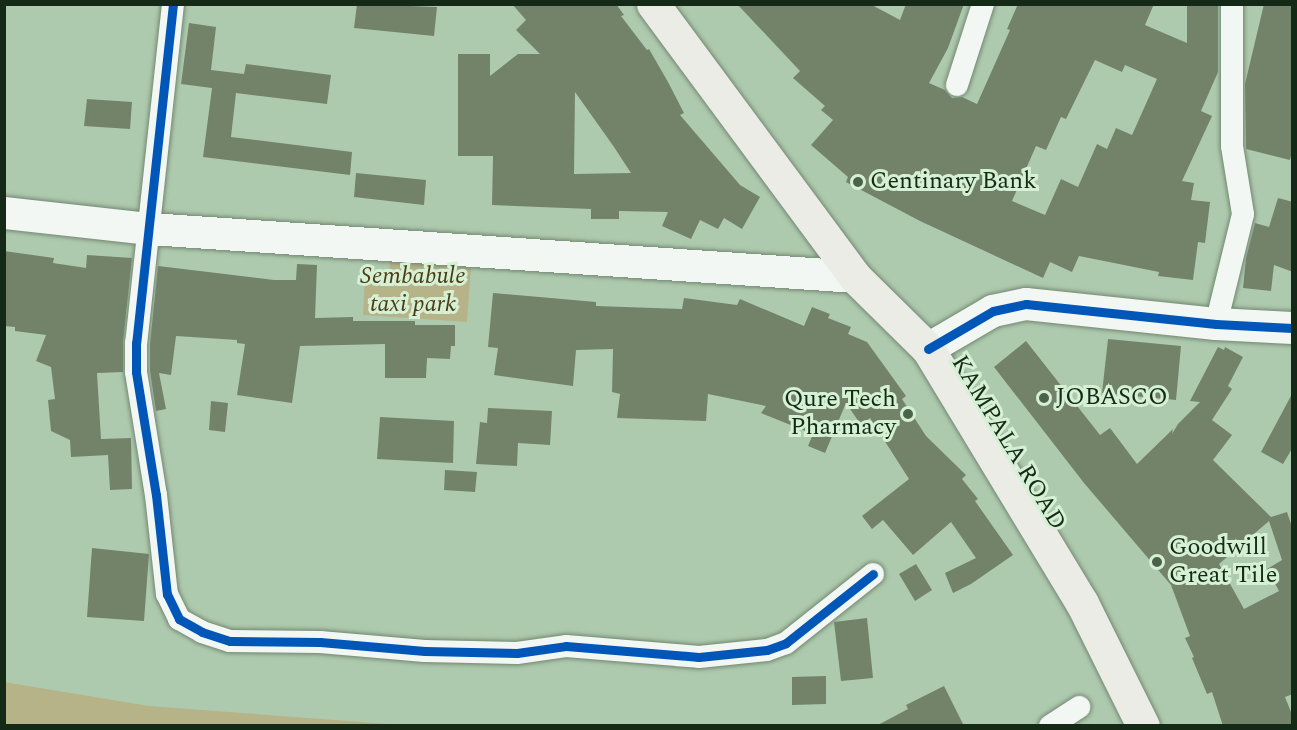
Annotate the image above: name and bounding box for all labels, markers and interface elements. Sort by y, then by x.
place label: Centinary Bank [870,168,1037,196]
marker: Centinary Bank [851,175,865,189]
park label: Sembabule taxi park [360,263,466,319]
street label: KAMPALA ROAD [944,350,1072,536]
place label: JOBASCO [1056,384,1168,412]
place label: Qure Tech Pharmacy [784,386,896,442]
marker: JOBASCO [1037,391,1051,405]
marker: Qure Tech Pharmacy [901,407,915,421]
place label: Goodwill Great Tile [1169,534,1277,590]
marker: Goodwill Great Tile [1150,555,1164,569]

